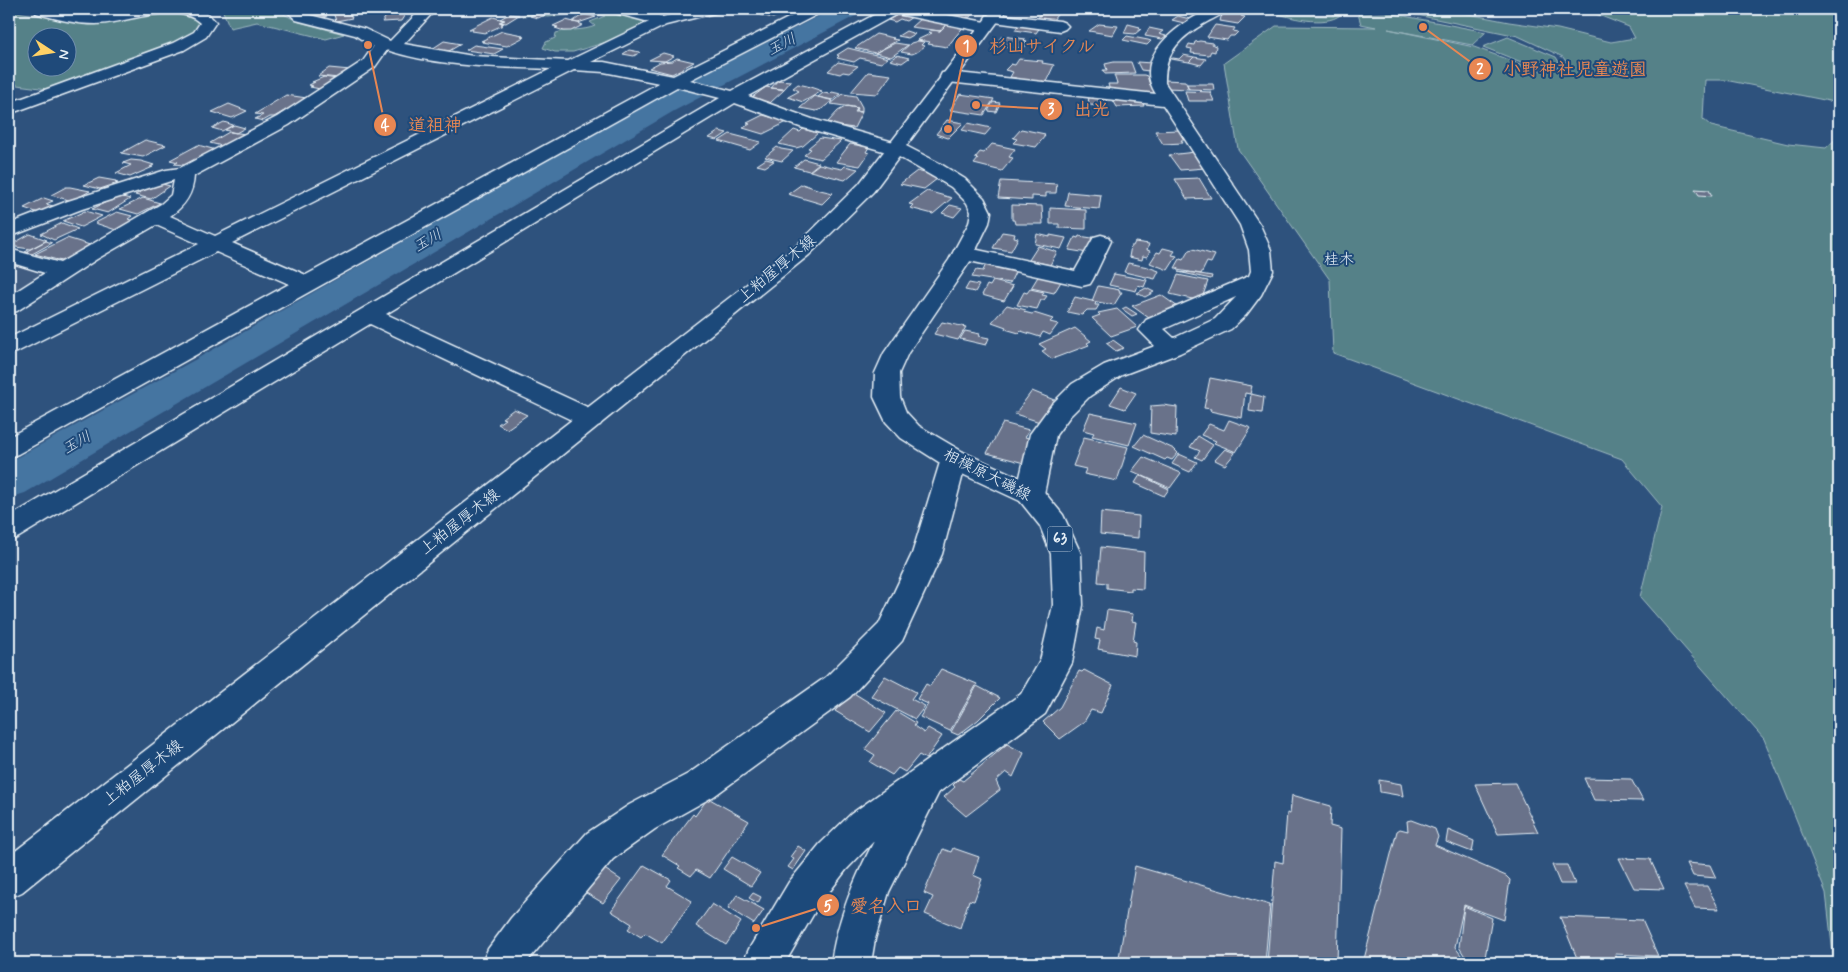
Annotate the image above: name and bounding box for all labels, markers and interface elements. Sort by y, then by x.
north arrow [28,28,78,78]
water label: 玉川 [764,29,800,61]
callout: 杉山サイクル [953,29,1106,62]
text: 杉山サイクル [989,35,1095,59]
text: 1 [963,37,969,57]
text: N [54,48,74,61]
callout: 小野神社児童遊園 [1468,53,1657,86]
text: 小野神社児童遊園 [1503,58,1647,82]
text: 2 [1476,60,1484,80]
callout: 出光 [1039,93,1120,126]
text: 出光 [1074,98,1110,122]
text: 3 [1048,100,1055,120]
callout: 道祖神 [373,108,472,141]
text: 道祖神 [408,114,462,138]
text: 4 [381,116,390,136]
water label: 玉川 [410,225,446,257]
street label: 上粕屋厚木線 [733,230,821,308]
district label: 桂木 [1324,250,1354,270]
water label: 玉川 [59,427,95,459]
street label: 相模原大磯線 [939,444,1035,506]
street label: 上粕屋厚木線 [416,484,504,560]
road number: 63 [1048,526,1072,552]
street label: 上粕屋厚木線 [99,735,187,811]
callout: 愛名入口 [815,889,932,922]
text: 愛名入口 [850,895,922,919]
text: 5 [823,897,833,917]

